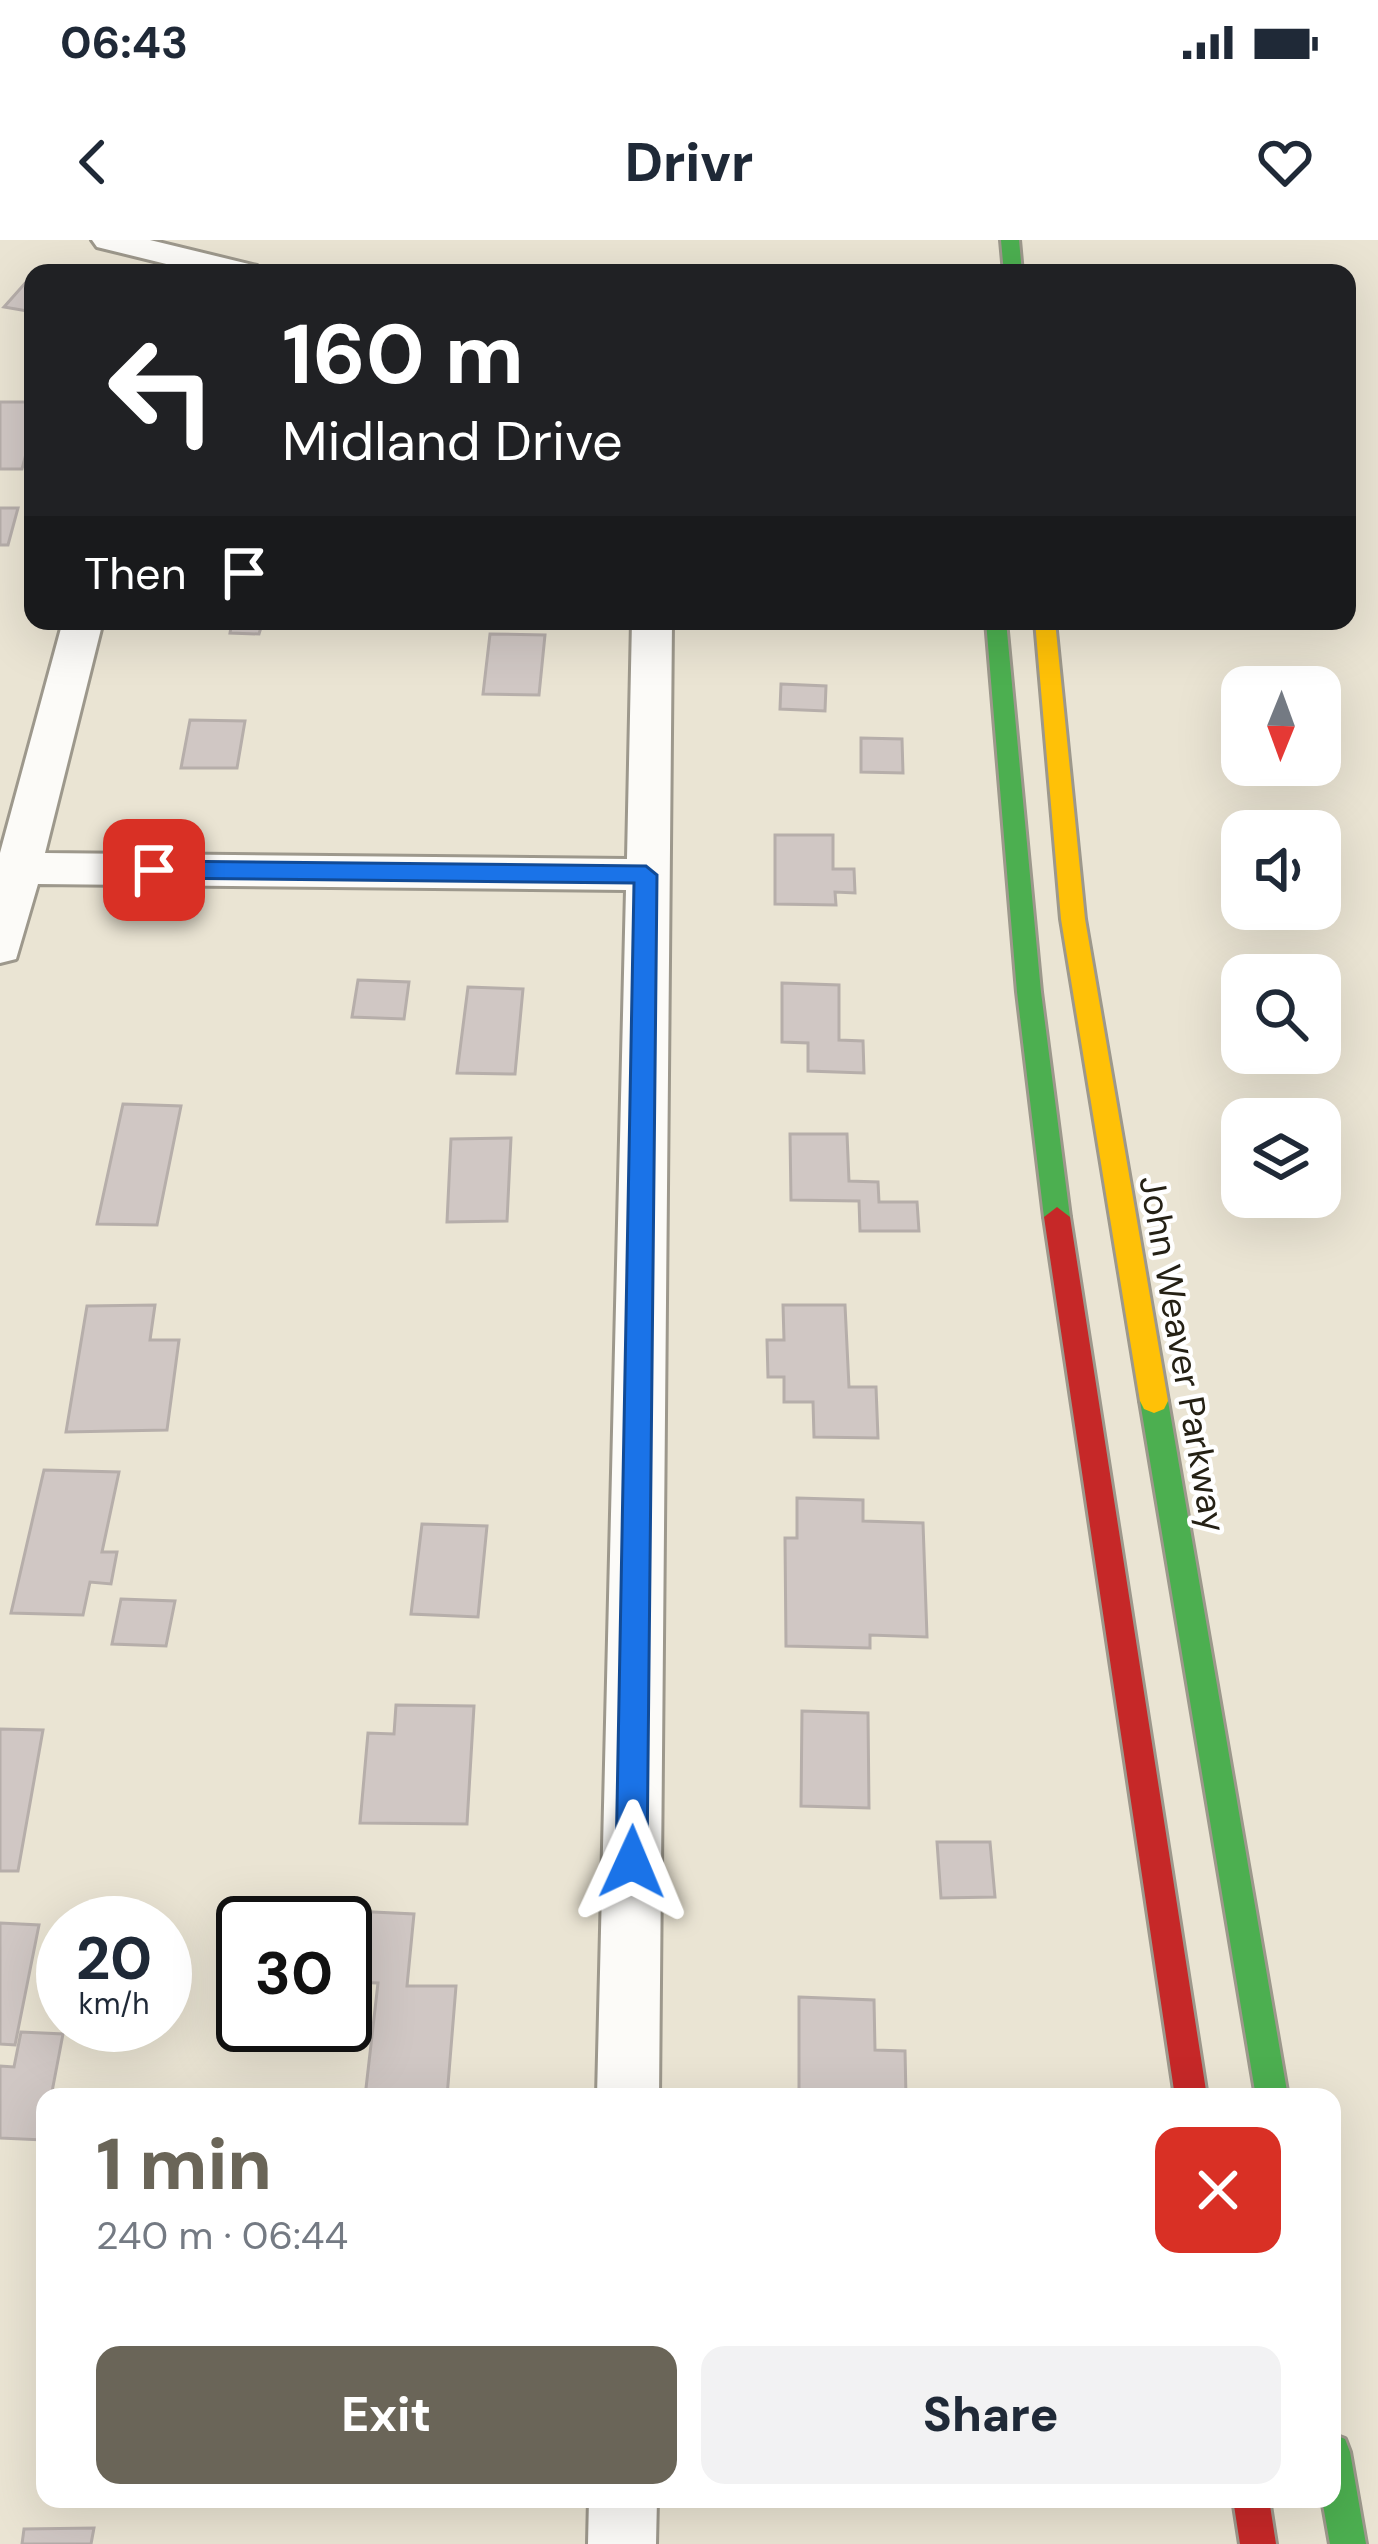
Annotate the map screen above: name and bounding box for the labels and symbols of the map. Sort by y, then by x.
north arrow [1221,666,1341,786]
pin [103,819,205,921]
street label: John Weaver Parkway [1129,1172,1237,1536]
position arrow [569,1799,695,1925]
speed limit sign: 30 [216,1896,372,2052]

